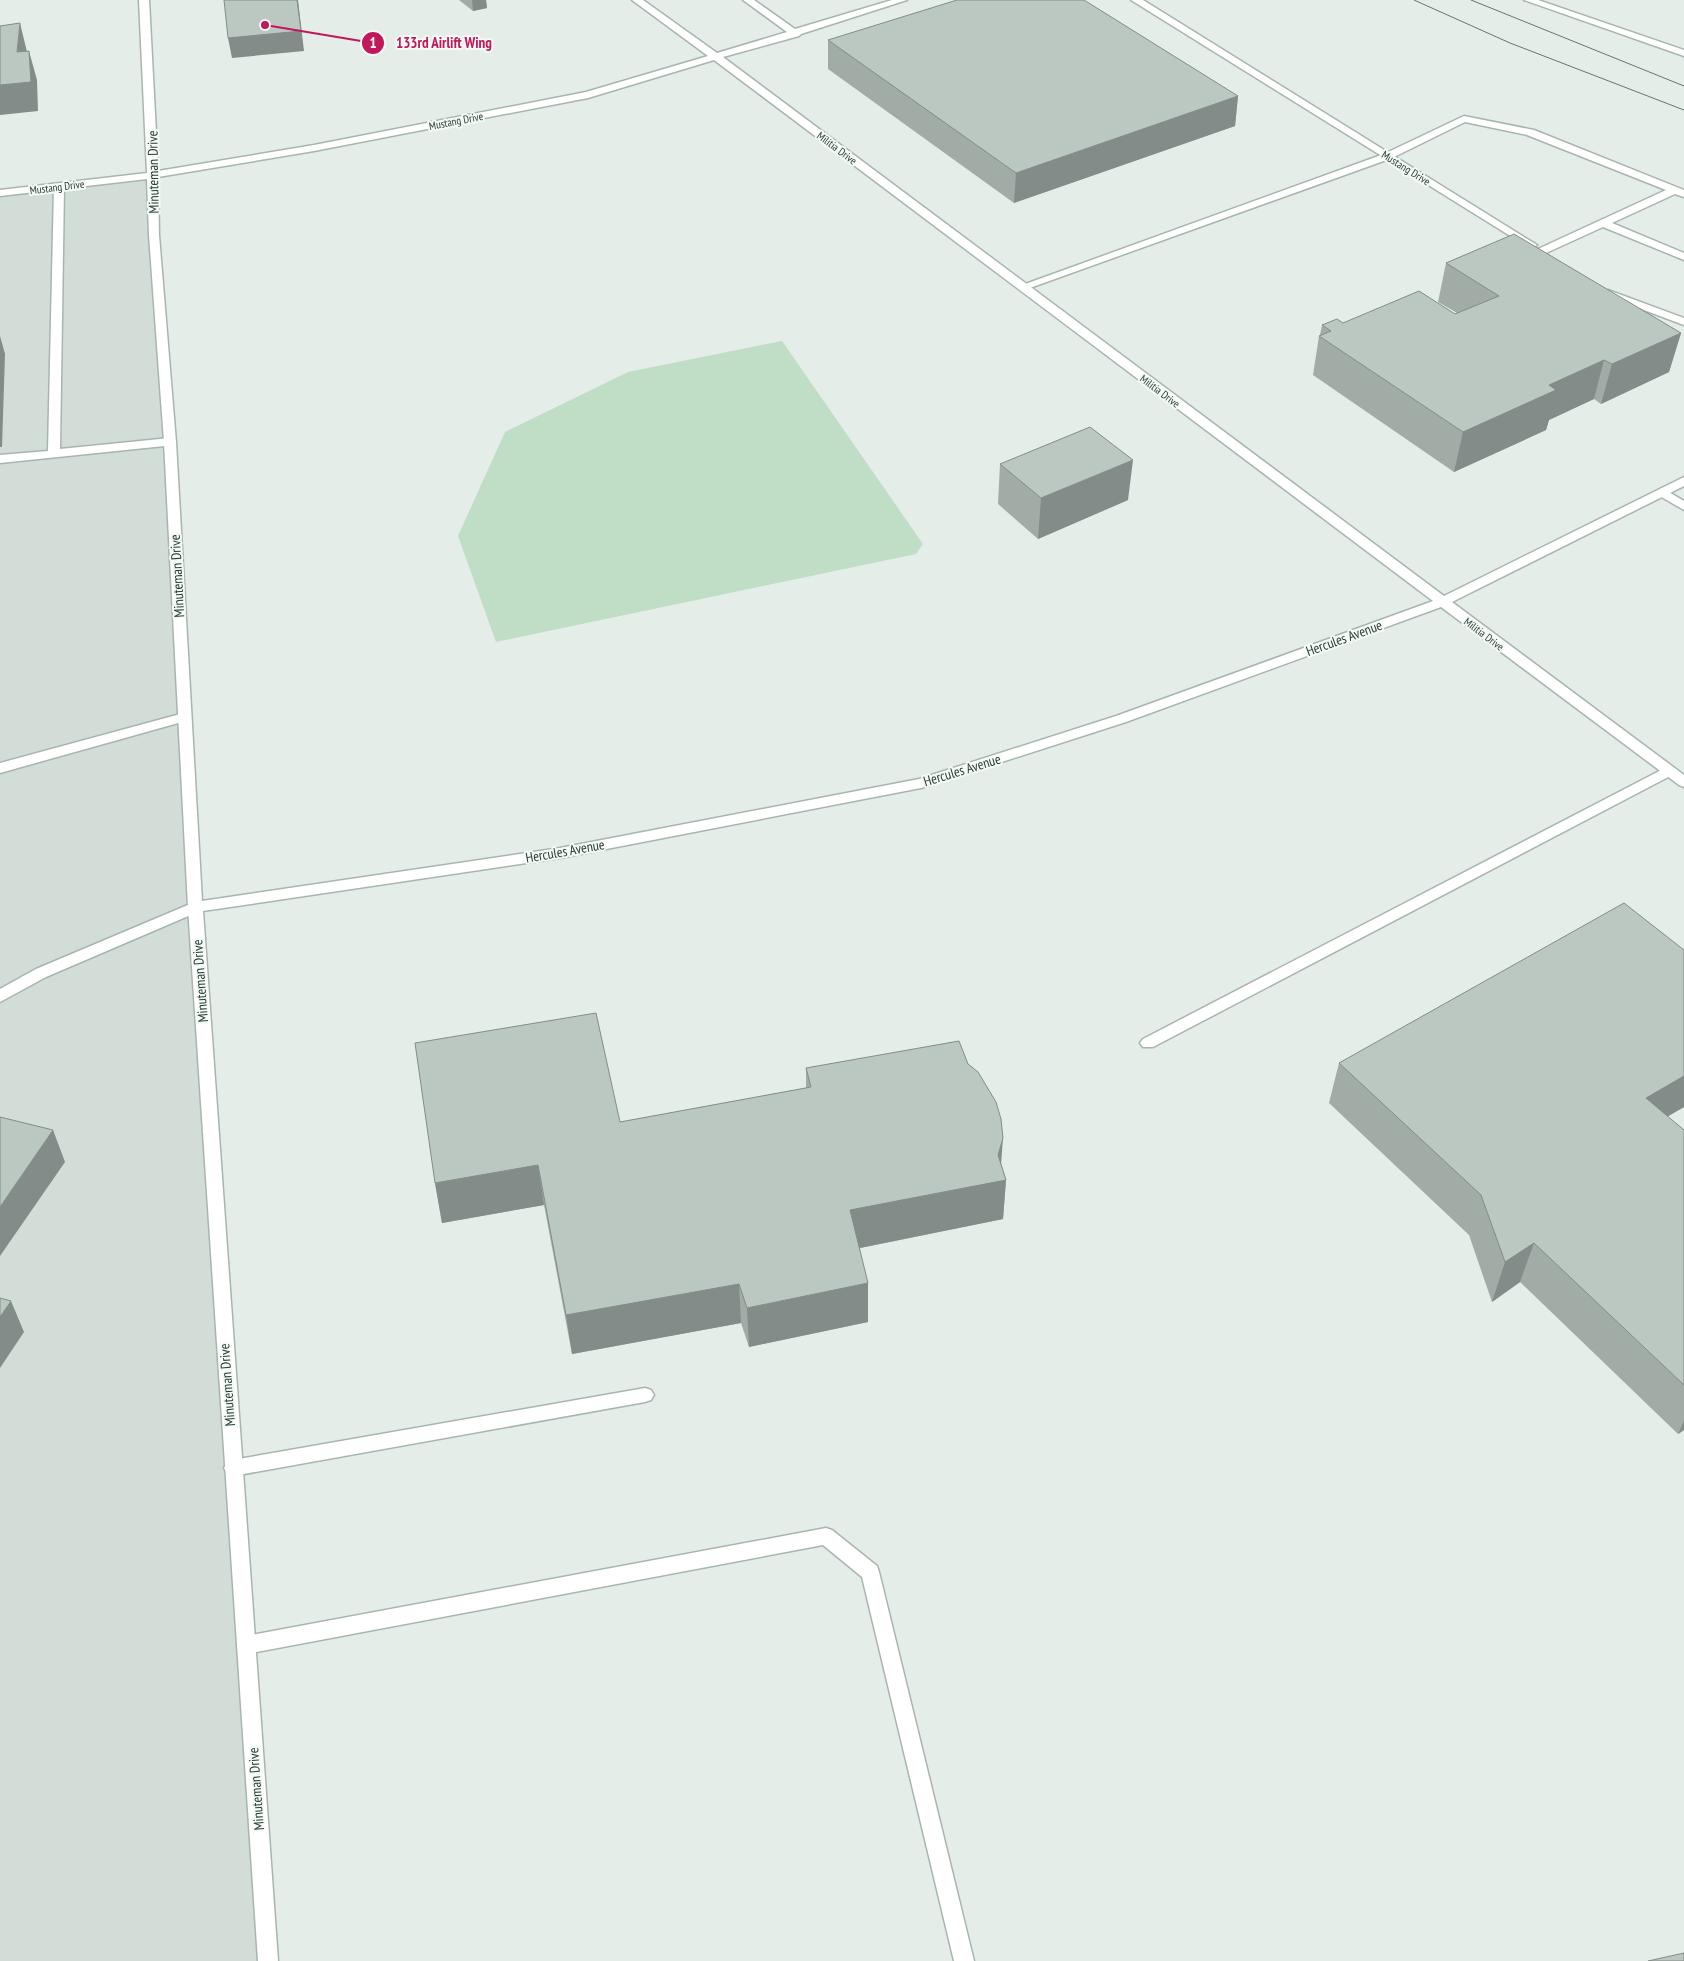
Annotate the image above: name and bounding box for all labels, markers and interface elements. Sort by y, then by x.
callout: 133rd Airlift Wing [361,28,502,58]
text: 1 [369,33,377,52]
text: 133rd Airlift Wing [396,33,492,52]
street label: Mustang Drive [428,109,485,133]
street label: Militia Drive [814,128,860,168]
street label: Minuteman Drive [143,130,163,214]
street label: Mustang Drive [1379,148,1433,189]
street label: Mustang Drive [29,177,86,197]
street label: Militia Drive [1137,371,1183,411]
street label: Minuteman Drive [166,534,188,618]
street label: Militia Drive [1461,614,1507,654]
street label: Hercules Avenue [1303,616,1385,660]
street label: Hercules Avenue [921,750,1003,790]
street label: Hercules Avenue [524,835,606,867]
street label: Minuteman Drive [188,939,212,1023]
street label: Minuteman Drive [215,1343,239,1427]
street label: Minuteman Drive [244,1747,268,1831]

